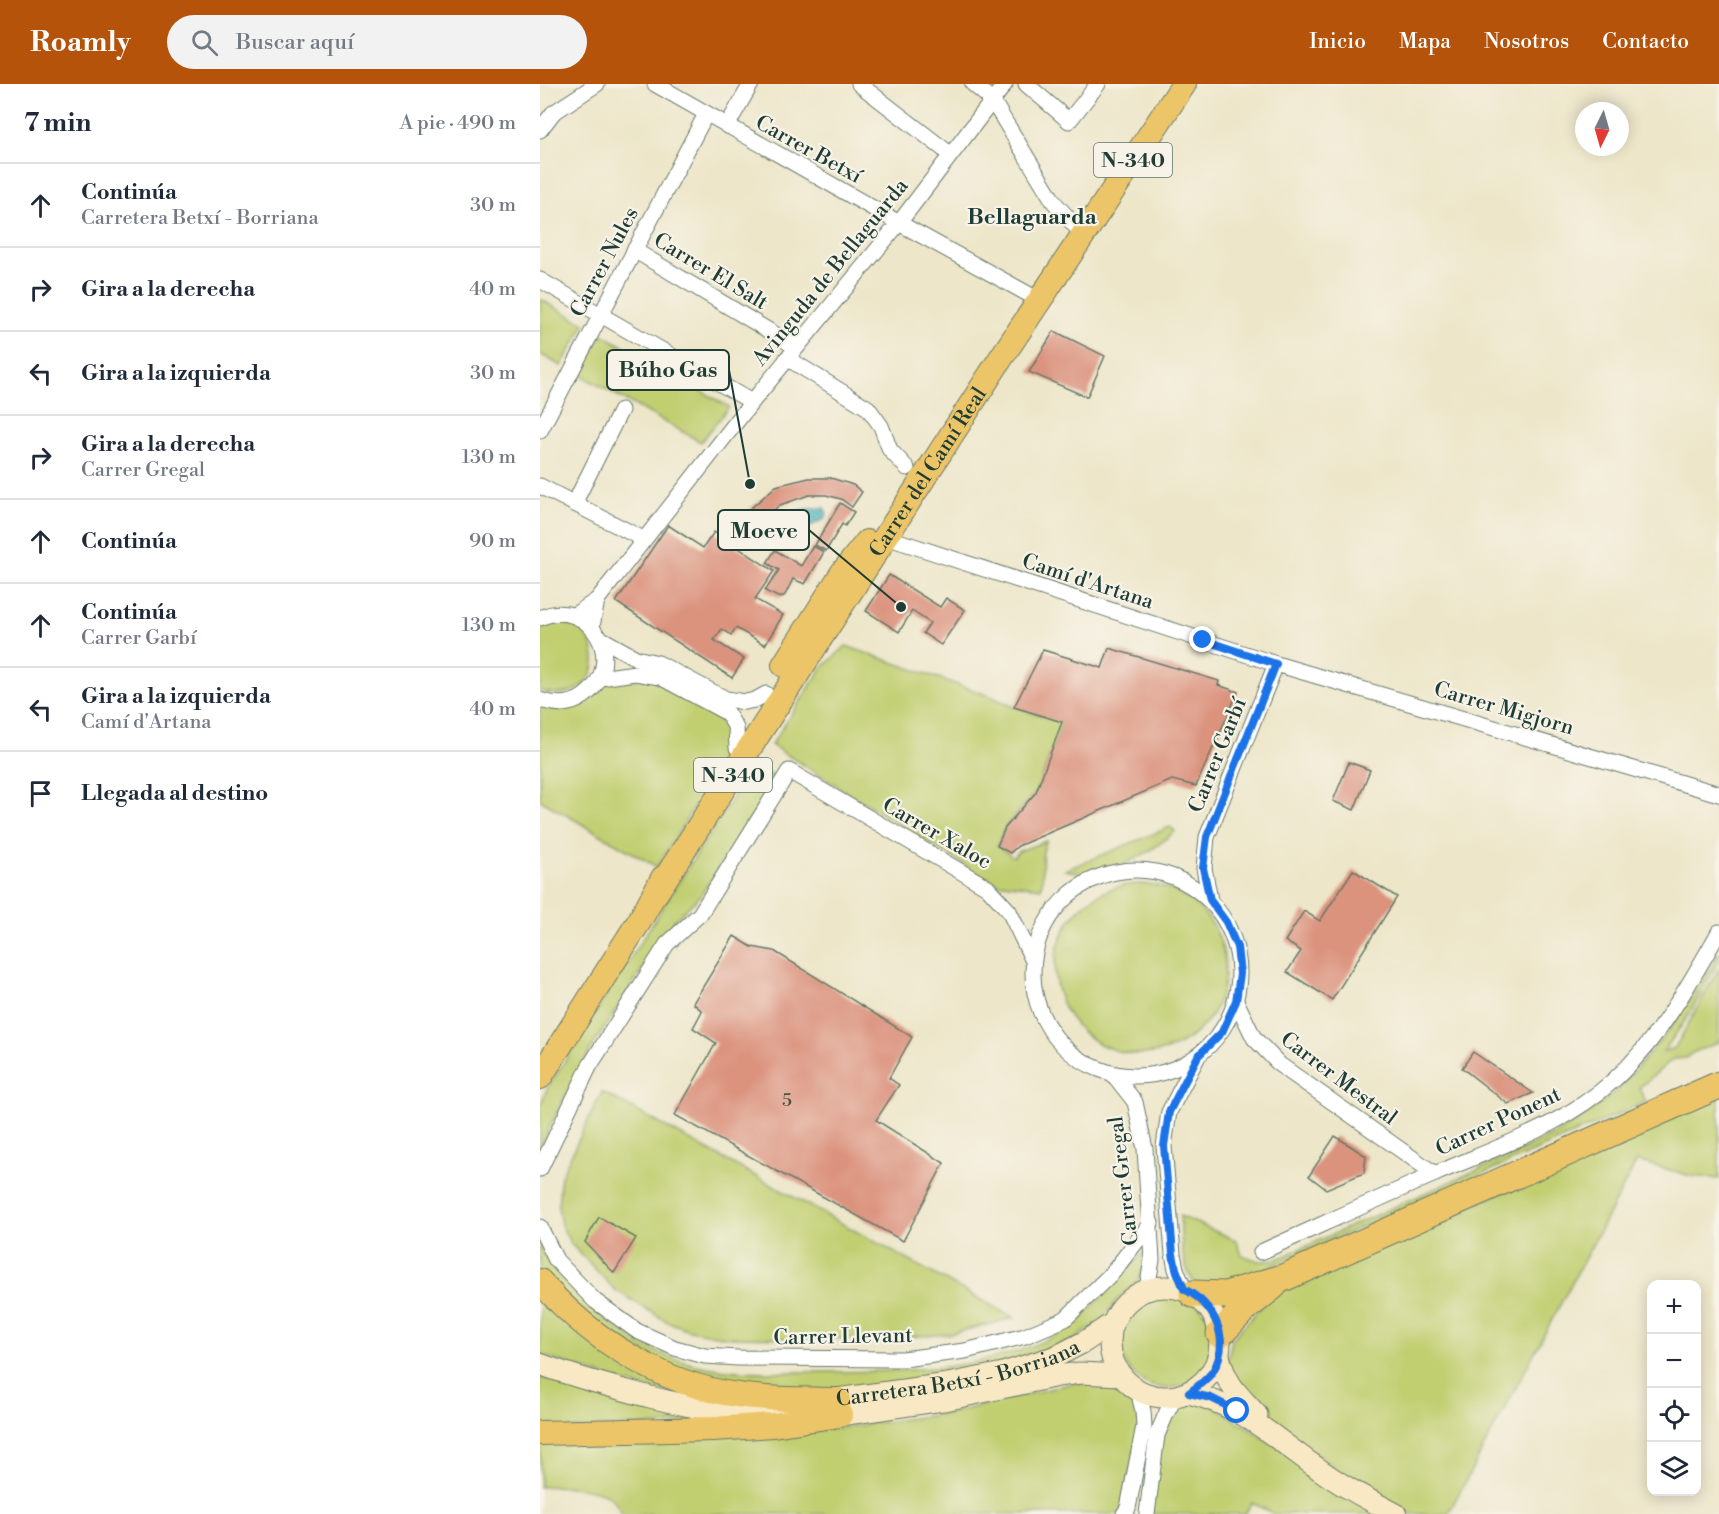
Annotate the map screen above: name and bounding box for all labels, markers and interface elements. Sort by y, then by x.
search box [167,15,587,69]
text: Roamly [30,25,131,60]
icon: search [188,26,221,59]
text: Buscar aquí [236,29,354,56]
text: Inicio [1309,29,1366,55]
text: Mapa [1399,29,1451,55]
text: Nosotros [1484,29,1569,55]
text: Contacto [1602,29,1689,55]
north arrow [1575,102,1629,156]
text: 7 min [24,107,91,139]
street label: Carrer Betxí [751,110,867,190]
text: A pie · 490 m [399,111,516,136]
road number: N-340 [1094,143,1172,177]
street label: Avinguda de Bellaguarda [747,174,915,372]
text: Continúa [81,179,177,206]
icon: ahead [24,189,57,222]
text: 30 m [470,193,516,218]
street label: Carrer Nules [565,203,645,322]
district label: Bellaguarda [967,204,1098,231]
text: Carretera Betxí - Borriana [81,206,319,231]
street label: Carrer El Salt [649,228,773,316]
icon: right [24,273,57,306]
text: Gira a la derecha [81,276,255,303]
text: 40 m [469,277,516,302]
callout: Búho Gas [607,350,729,390]
icon: left [24,357,57,390]
text: Búho Gas [619,357,717,384]
text: Gira a la izquierda [81,360,271,387]
text: 30 m [470,361,516,386]
street label: Carrer del Camí Real [864,383,993,562]
text: Gira a la derecha [81,431,255,458]
icon: right [24,441,57,474]
text: 130 m [461,445,516,470]
text: Carrer Gregal [81,458,205,483]
callout: Moeve [718,510,809,550]
text: Moeve [730,518,798,545]
icon: ahead [24,525,57,558]
text: Continúa [81,528,177,555]
text: 90 m [469,529,516,554]
street label: Camí d'Artana [1019,548,1157,616]
text: Continúa [81,599,177,626]
icon: ahead [24,609,57,642]
text: 130 m [461,613,516,638]
text: Carrer Garbí [81,626,197,651]
route end [1189,626,1215,652]
street label: Carrer Migjorn [1431,677,1577,742]
text: Gira a la izquierda [81,683,271,710]
icon: left [24,693,57,726]
street label: Carrer Garbí [1183,693,1253,817]
text: 40 m [469,697,516,722]
text: Camí d'Artana [81,710,211,735]
road number: N-340 [694,758,772,792]
icon: arrive [24,777,57,810]
text: Llegada al destino [81,780,268,807]
street label: Carrer Xaloc [877,792,996,875]
street label: Carrer Mestral [1275,1027,1402,1131]
street label: Carrer Ponent [1432,1081,1566,1162]
house number: 5 [782,1089,792,1112]
street label: Carrer Gregal [1103,1115,1145,1247]
map controls [1647,1280,1701,1496]
button: + [1647,1280,1701,1334]
street label: Carrer Llevant [773,1323,913,1351]
street label: Carretera Betxí - Borriana [834,1334,1085,1413]
button: − [1647,1334,1701,1388]
button: locate [1647,1388,1701,1442]
route start [1223,1397,1249,1423]
button: layers [1647,1442,1701,1496]

